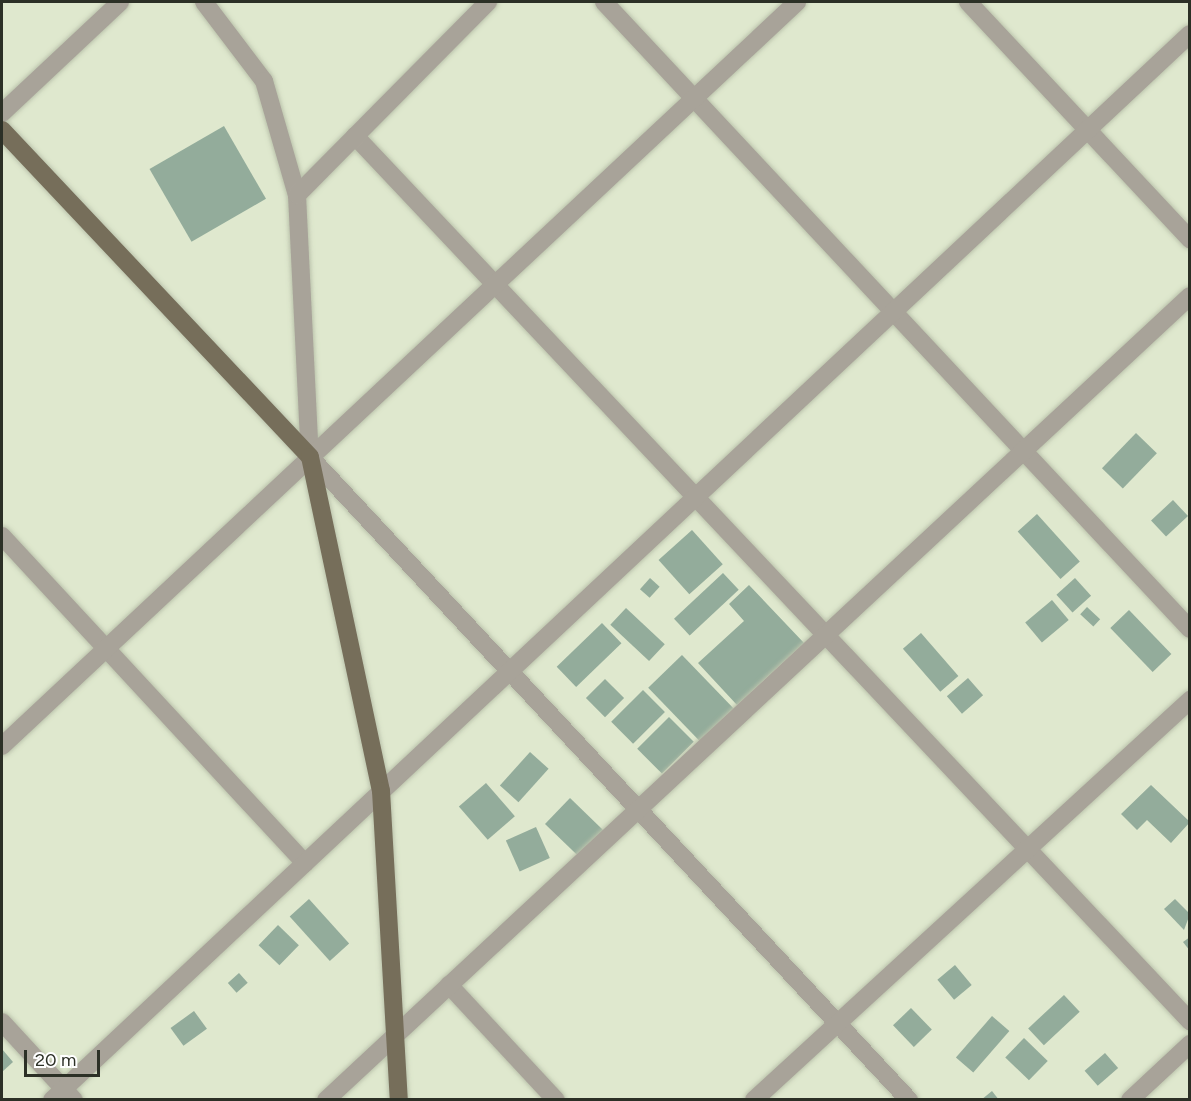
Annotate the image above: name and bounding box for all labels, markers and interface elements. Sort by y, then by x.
scale bar [27,1038,104,1076]
text: 20 m [35,1049,76,1071]

